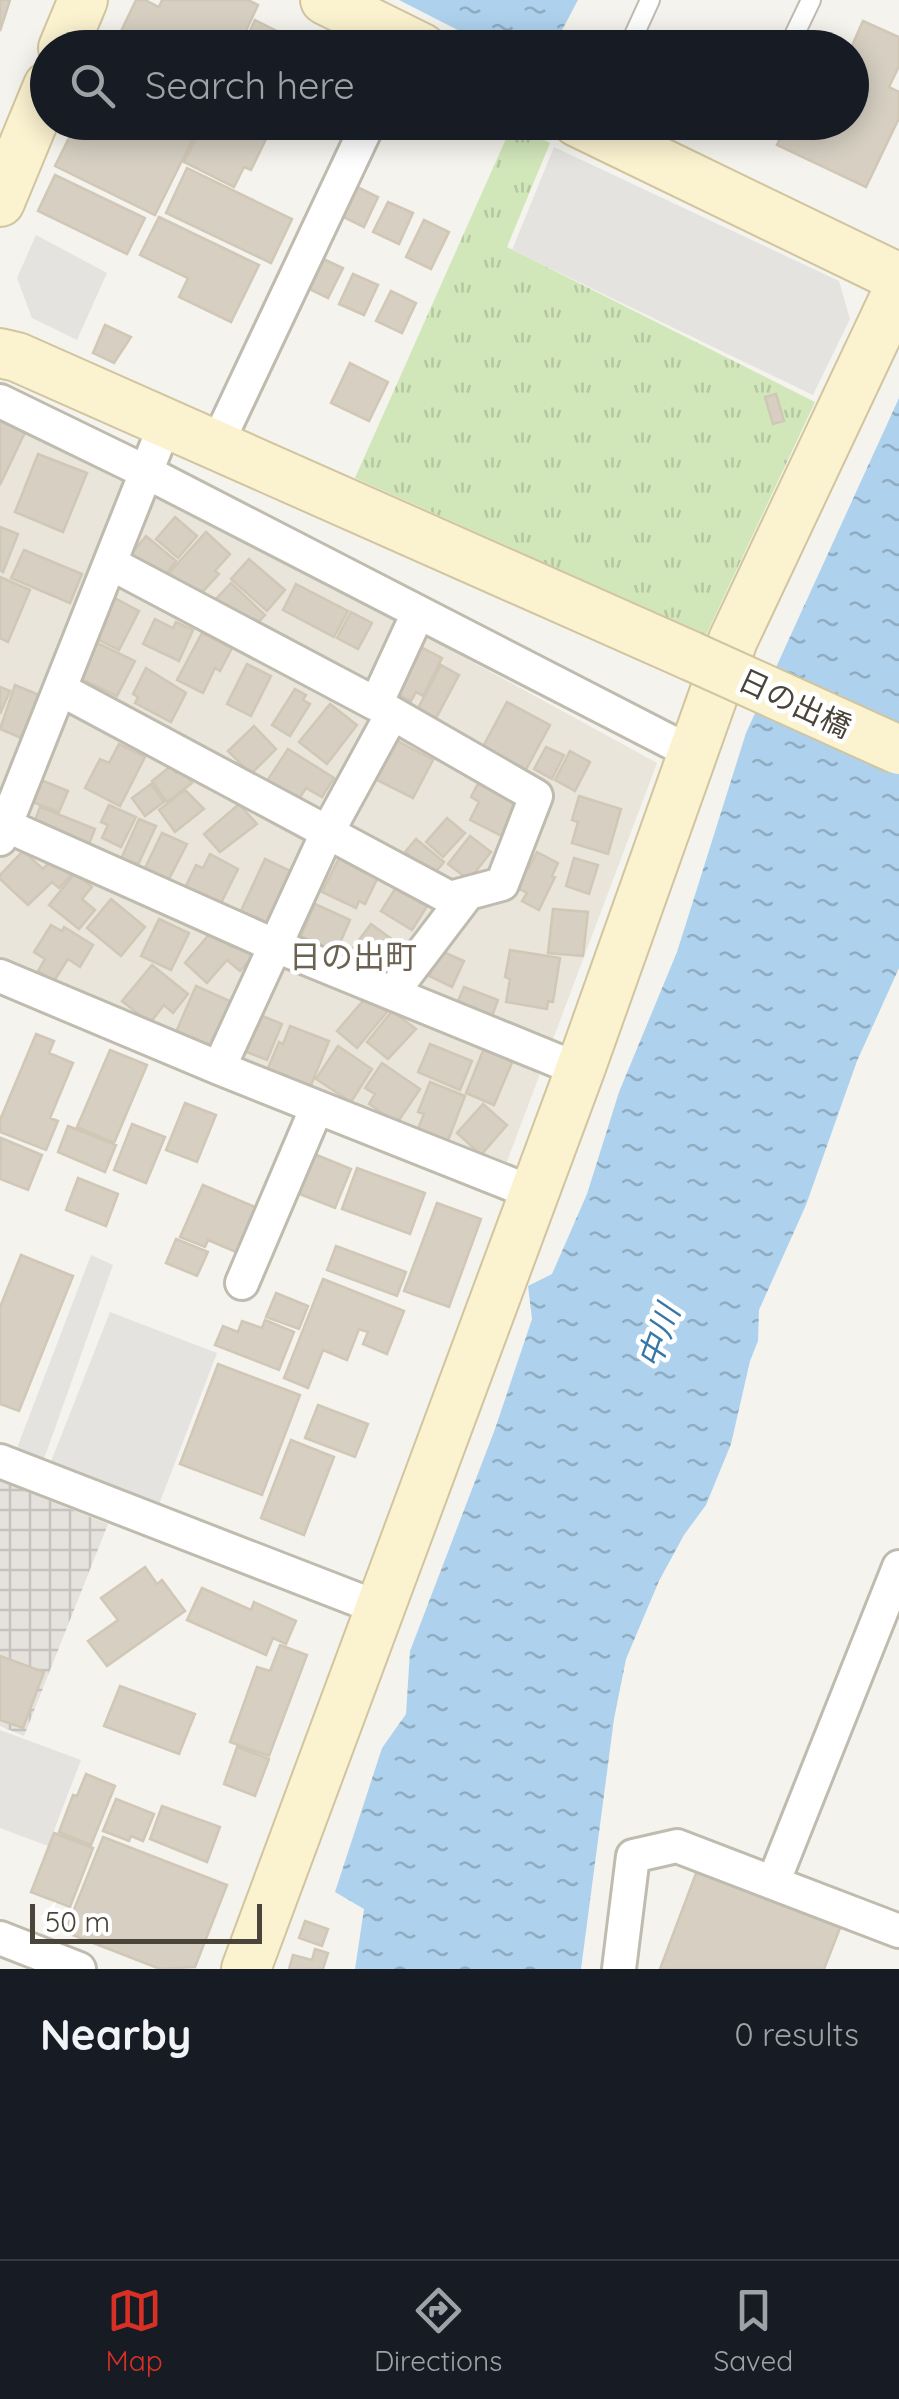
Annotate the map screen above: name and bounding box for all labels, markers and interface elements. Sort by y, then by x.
search box [30,30,869,140]
icon: search [65,58,120,113]
text: Search here [145,61,355,109]
street label: 日の出橋 [733,660,857,746]
district label: 日の出町 [289,936,417,976]
water label: 中川 [628,1296,689,1373]
scale bar [30,1899,262,1944]
text: 50 m [45,1904,110,1939]
text: Nearby [40,2008,191,2061]
text: 0 results [735,2014,859,2054]
tab: Map [106,2283,163,2378]
tab: Directions [374,2283,502,2378]
tab: Saved [714,2283,793,2378]

